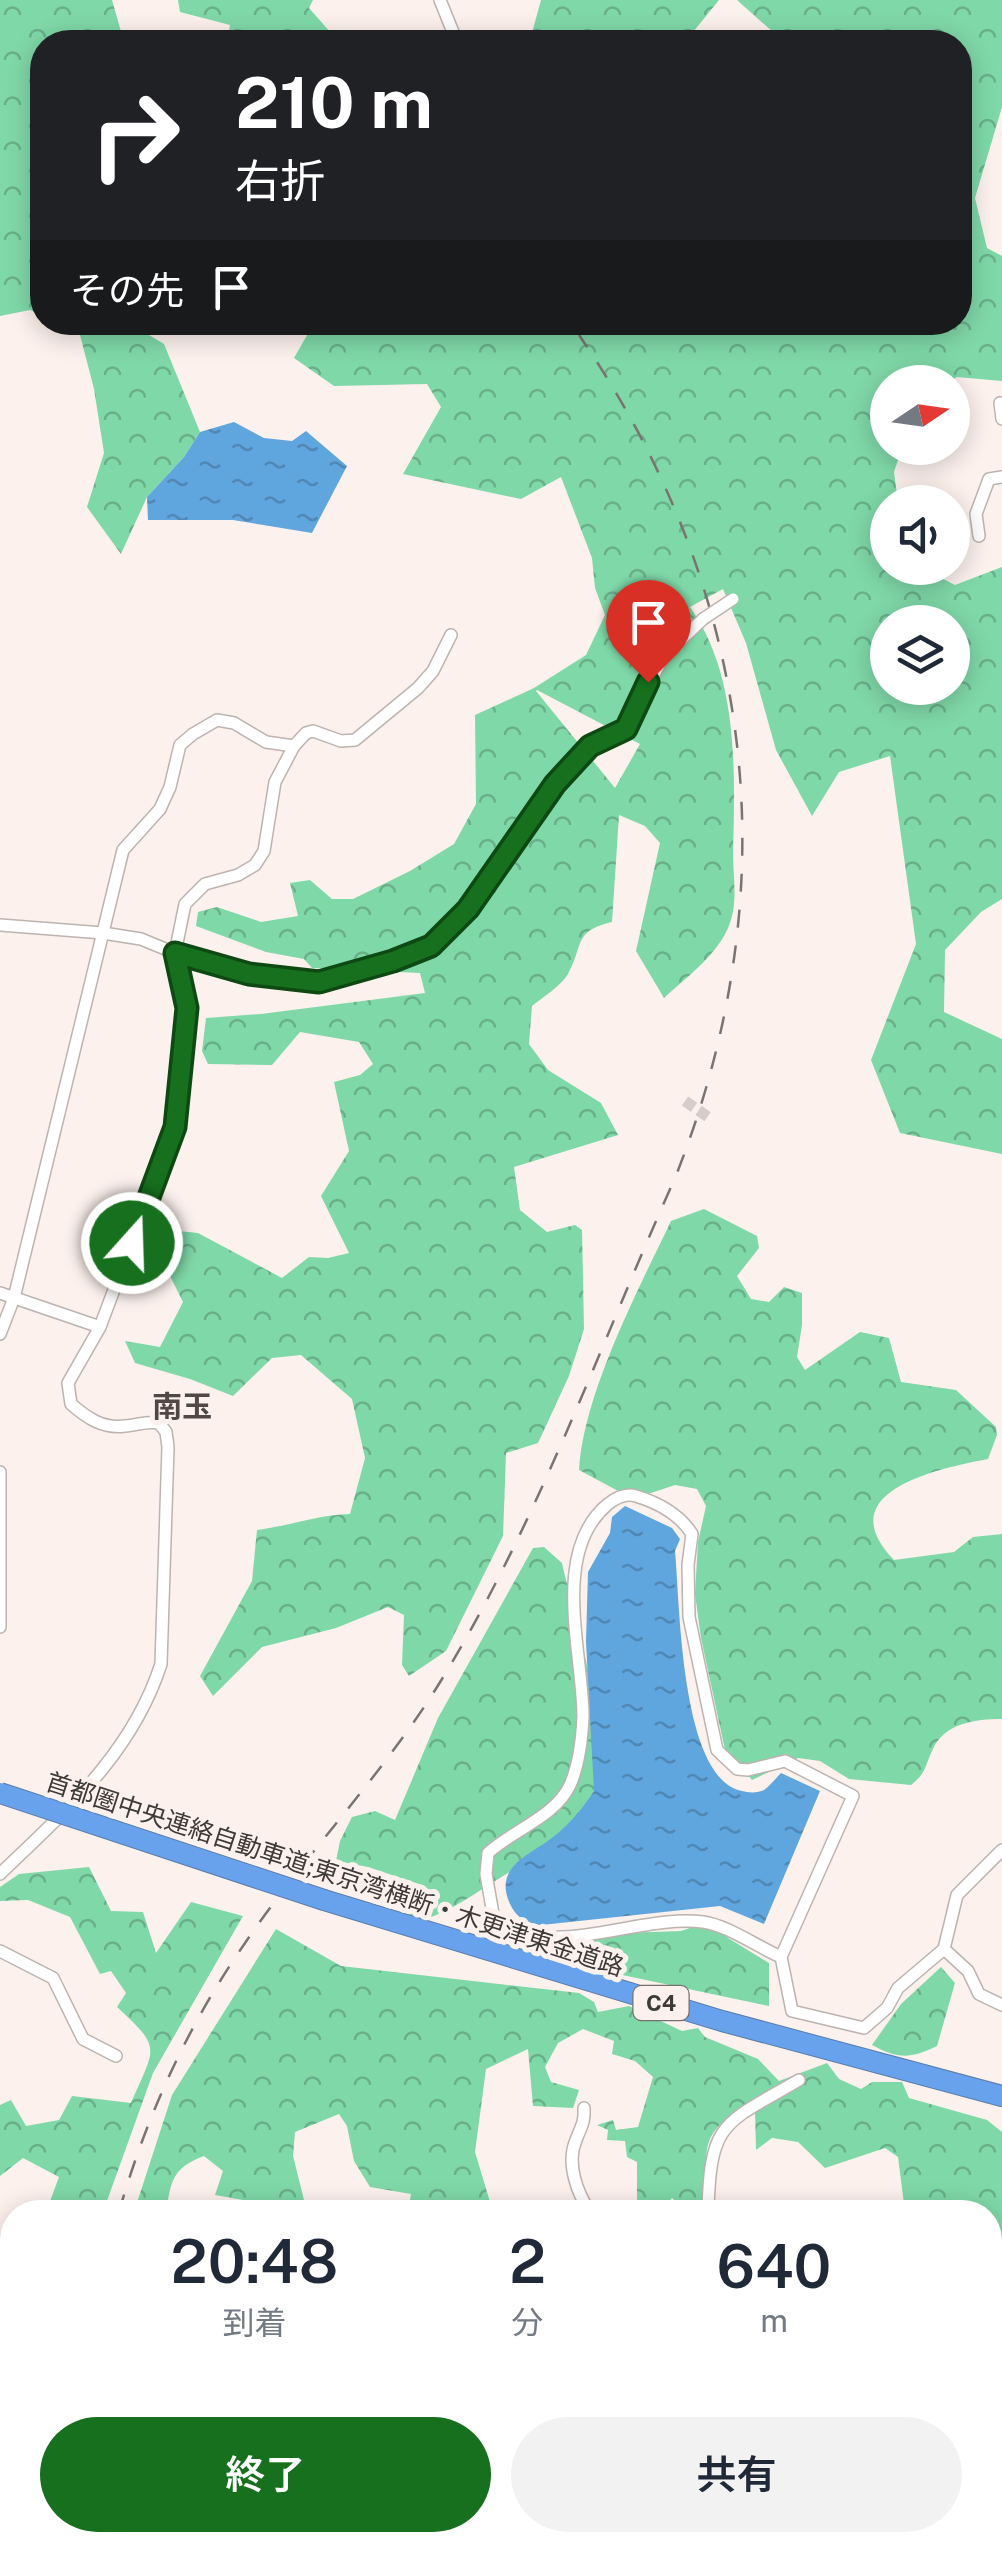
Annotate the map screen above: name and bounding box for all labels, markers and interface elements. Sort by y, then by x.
text: 210 m [235,61,433,144]
icon: right [70,70,200,200]
text: 右折 [235,154,325,207]
icon: arrive [204,260,259,315]
text: その先 [70,268,184,313]
north arrow [870,365,970,465]
map controls [870,365,970,705]
button: sound [870,485,970,585]
pin [606,580,691,683]
icon: arrive [621,595,676,650]
button: layers [870,605,970,705]
position arrow [80,1191,184,1295]
district label: 南玉 [152,1388,212,1424]
street label: 首都圏中央連絡自動車道;東京湾横断・木更津東金道路 [42,1766,628,1982]
road number: C4 [634,1986,688,2020]
text: 20:48 [171,2226,338,2297]
text: 2 [509,2226,546,2297]
text: 640 [717,2231,831,2302]
text: m [760,2302,788,2339]
text: 到着 [222,2304,286,2341]
text: 分 [511,2304,543,2341]
button: 終了 [40,2417,491,2532]
button: 共有 [511,2417,962,2532]

